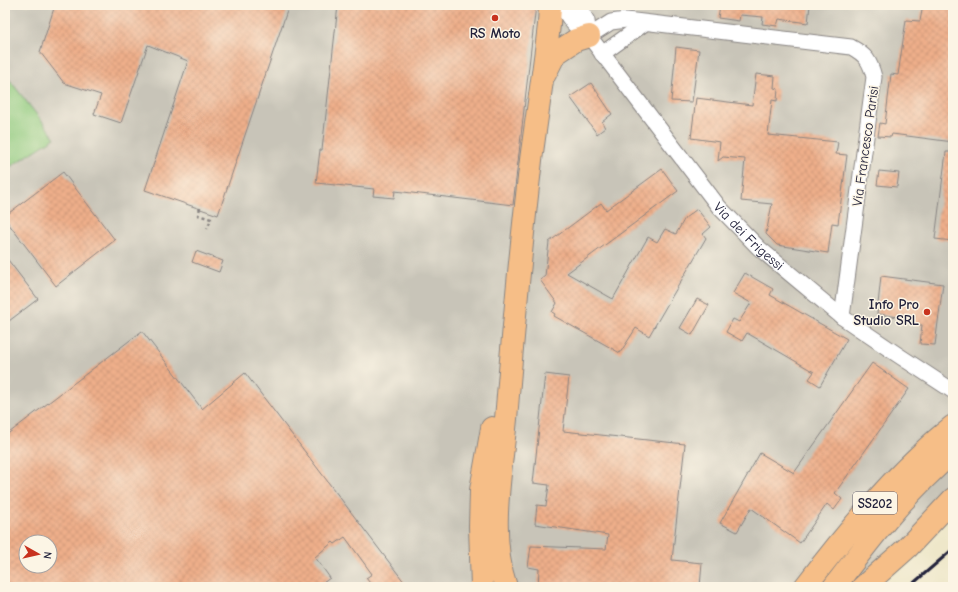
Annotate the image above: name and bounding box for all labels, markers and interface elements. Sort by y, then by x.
marker: RS Moto [490,13,500,23]
place label: RS Moto [470,25,520,42]
street label: Via Francesco Parisi [849,85,882,207]
street label: Via dei Frigessi [710,199,787,274]
place label: Info Pro Studio SRL [854,296,919,329]
marker: Info Pro Studio SRL [922,307,932,317]
road number: SS202 [853,492,897,514]
north arrow [18,534,58,574]
text: N [40,551,54,560]

